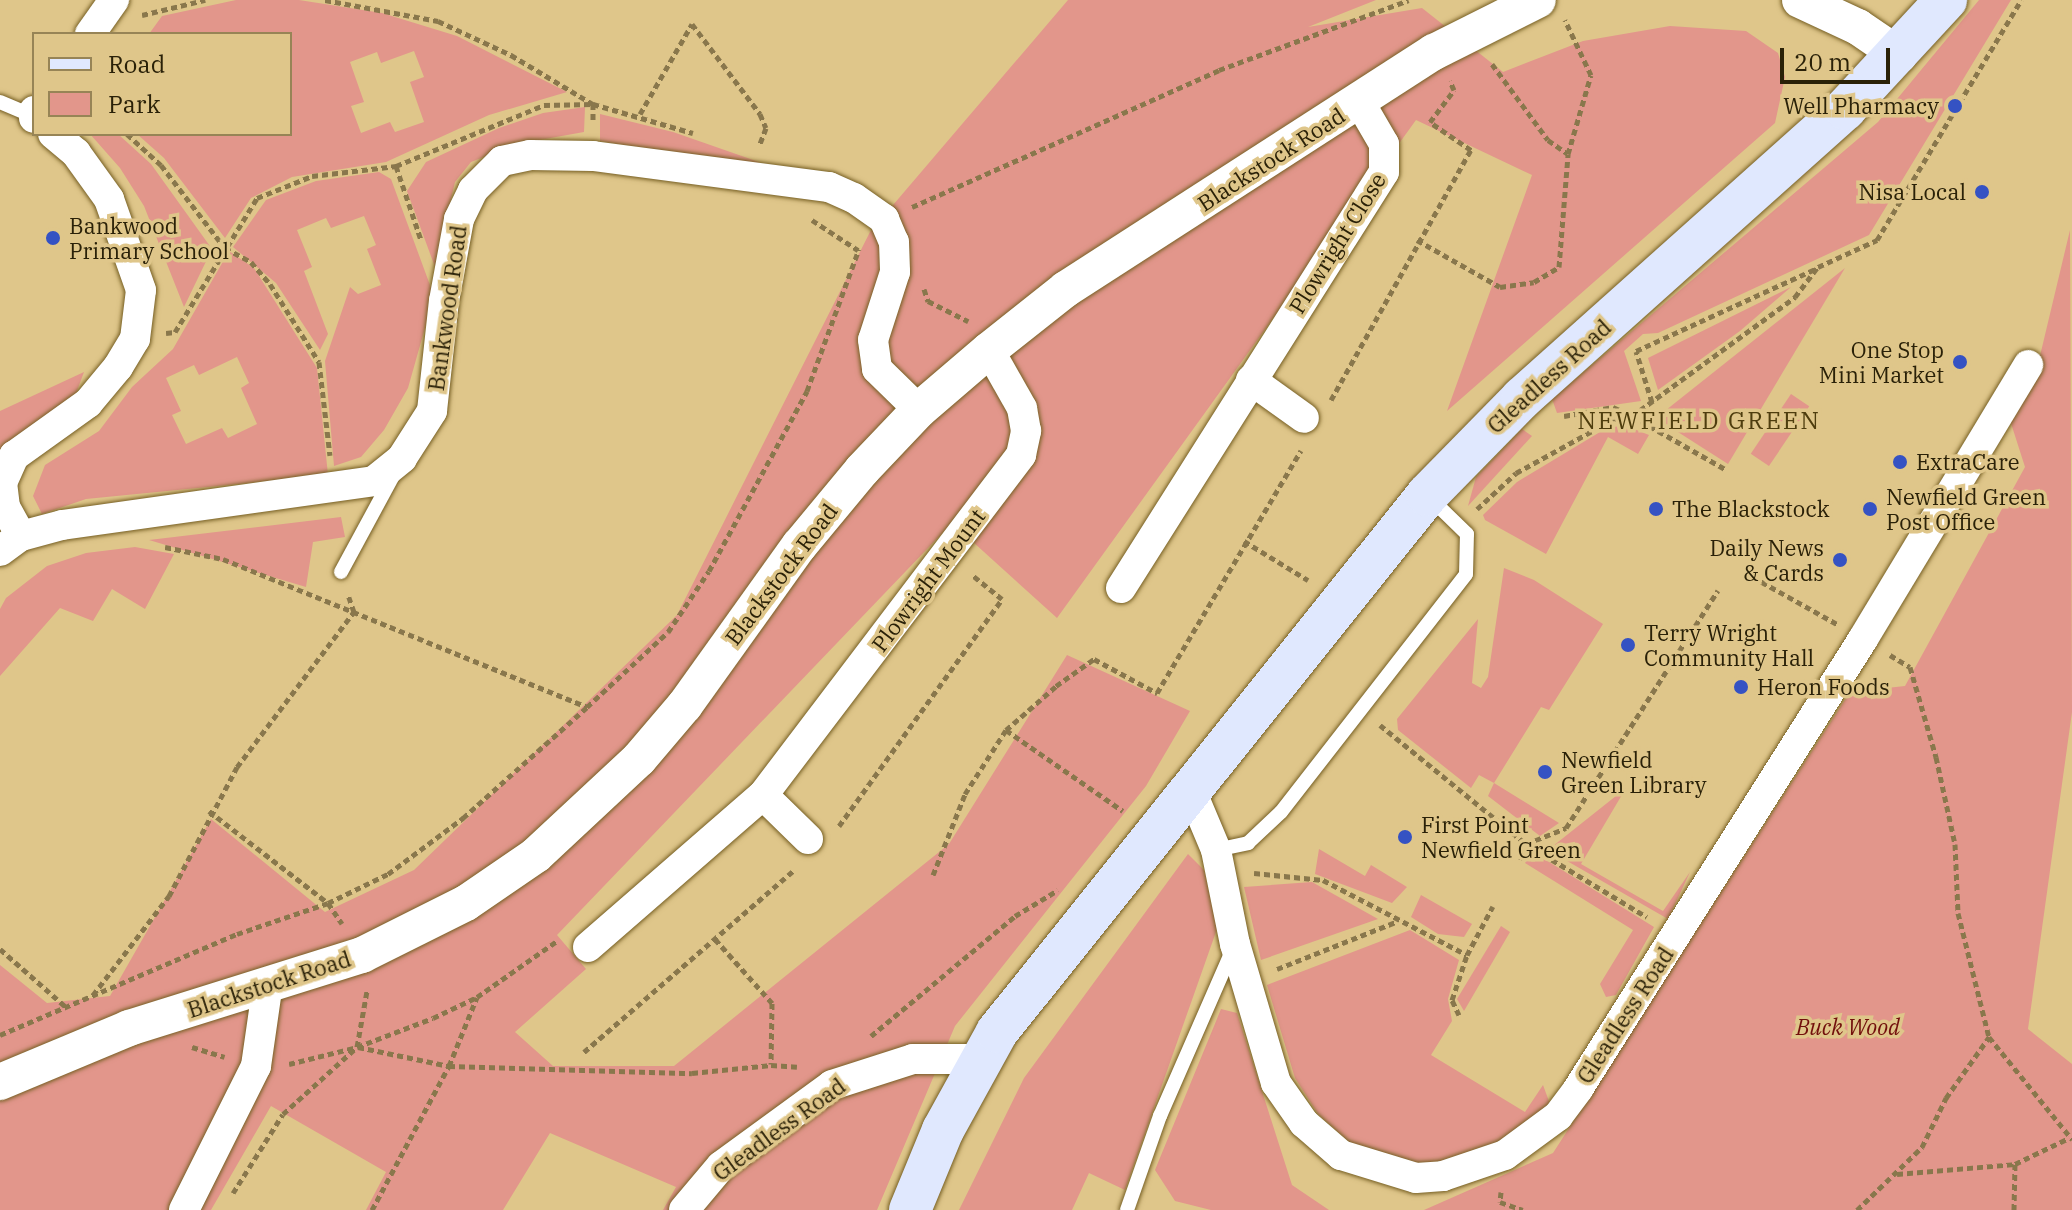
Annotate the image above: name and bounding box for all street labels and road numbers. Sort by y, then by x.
street label: Blackstock Road [1192,102,1350,216]
street label: Plowright Close [1283,168,1391,318]
street label: Bankwood Road [422,224,472,392]
street label: Gleadless Road [1482,314,1616,438]
street label: Blackstock Road [719,498,843,650]
street label: Plowright Mount [866,503,990,657]
street label: Gleadless Road [1571,942,1679,1088]
street label: Blackstock Road [184,945,354,1023]
street label: Gleadless Road [708,1072,850,1186]

